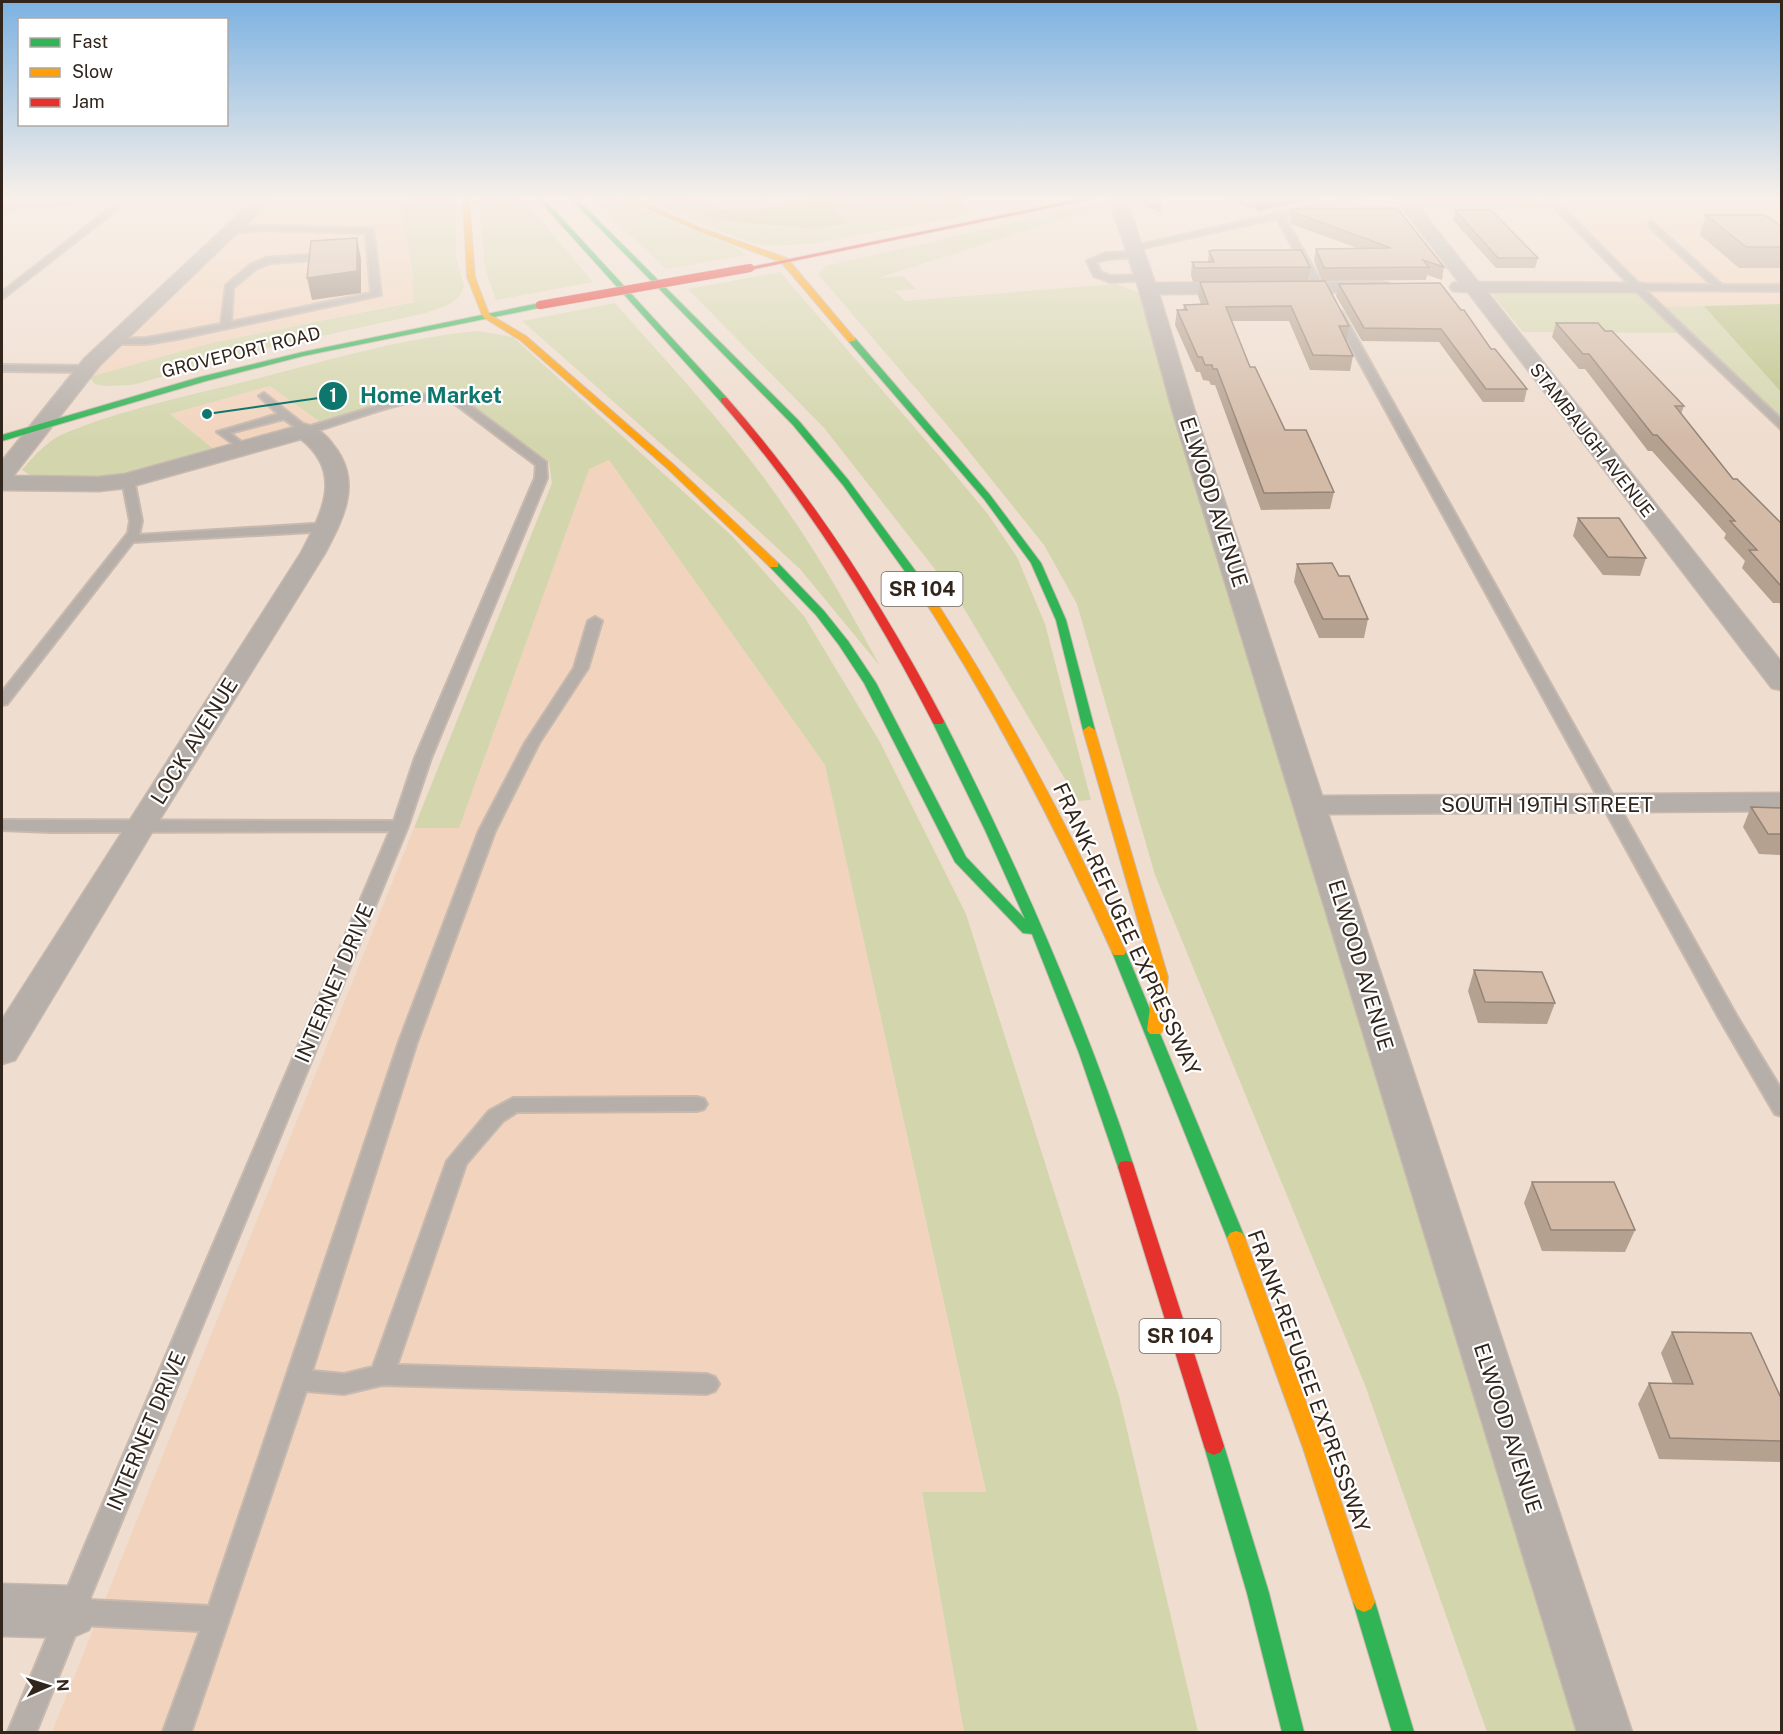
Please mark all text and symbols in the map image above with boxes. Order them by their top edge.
legend [18,18,228,126]
text: Fast [72,31,108,52]
text: Slow [72,61,113,82]
text: Jam [72,91,105,112]
street label: GROVEPORT ROAD [159,322,323,382]
street label: STAMBAUGH AVENUE [1526,359,1658,521]
callout: Home Market [318,376,514,416]
text: Home Market [360,382,502,408]
text: 1 [329,385,337,406]
street label: ELWOOD AVENUE [1175,414,1253,590]
road number: SR 104 [882,572,962,606]
street label: LOCK AVENUE [145,673,243,809]
street label: FRANK-REFUGEE EXPRESSWAY [1048,779,1206,1079]
street label: SOUTH 19TH STREET [1441,792,1653,817]
street label: ELWOOD AVENUE [1323,877,1399,1053]
street label: INTERNET DRIVE [289,900,379,1066]
street label: FRANK-REFUGEE EXPRESSWAY [1243,1226,1376,1536]
road number: SR 104 [1140,1319,1220,1353]
street label: ELWOOD AVENUE [1469,1340,1547,1516]
street label: INTERNET DRIVE [101,1348,191,1514]
north arrow [18,1656,78,1716]
text: N [53,1678,72,1692]

